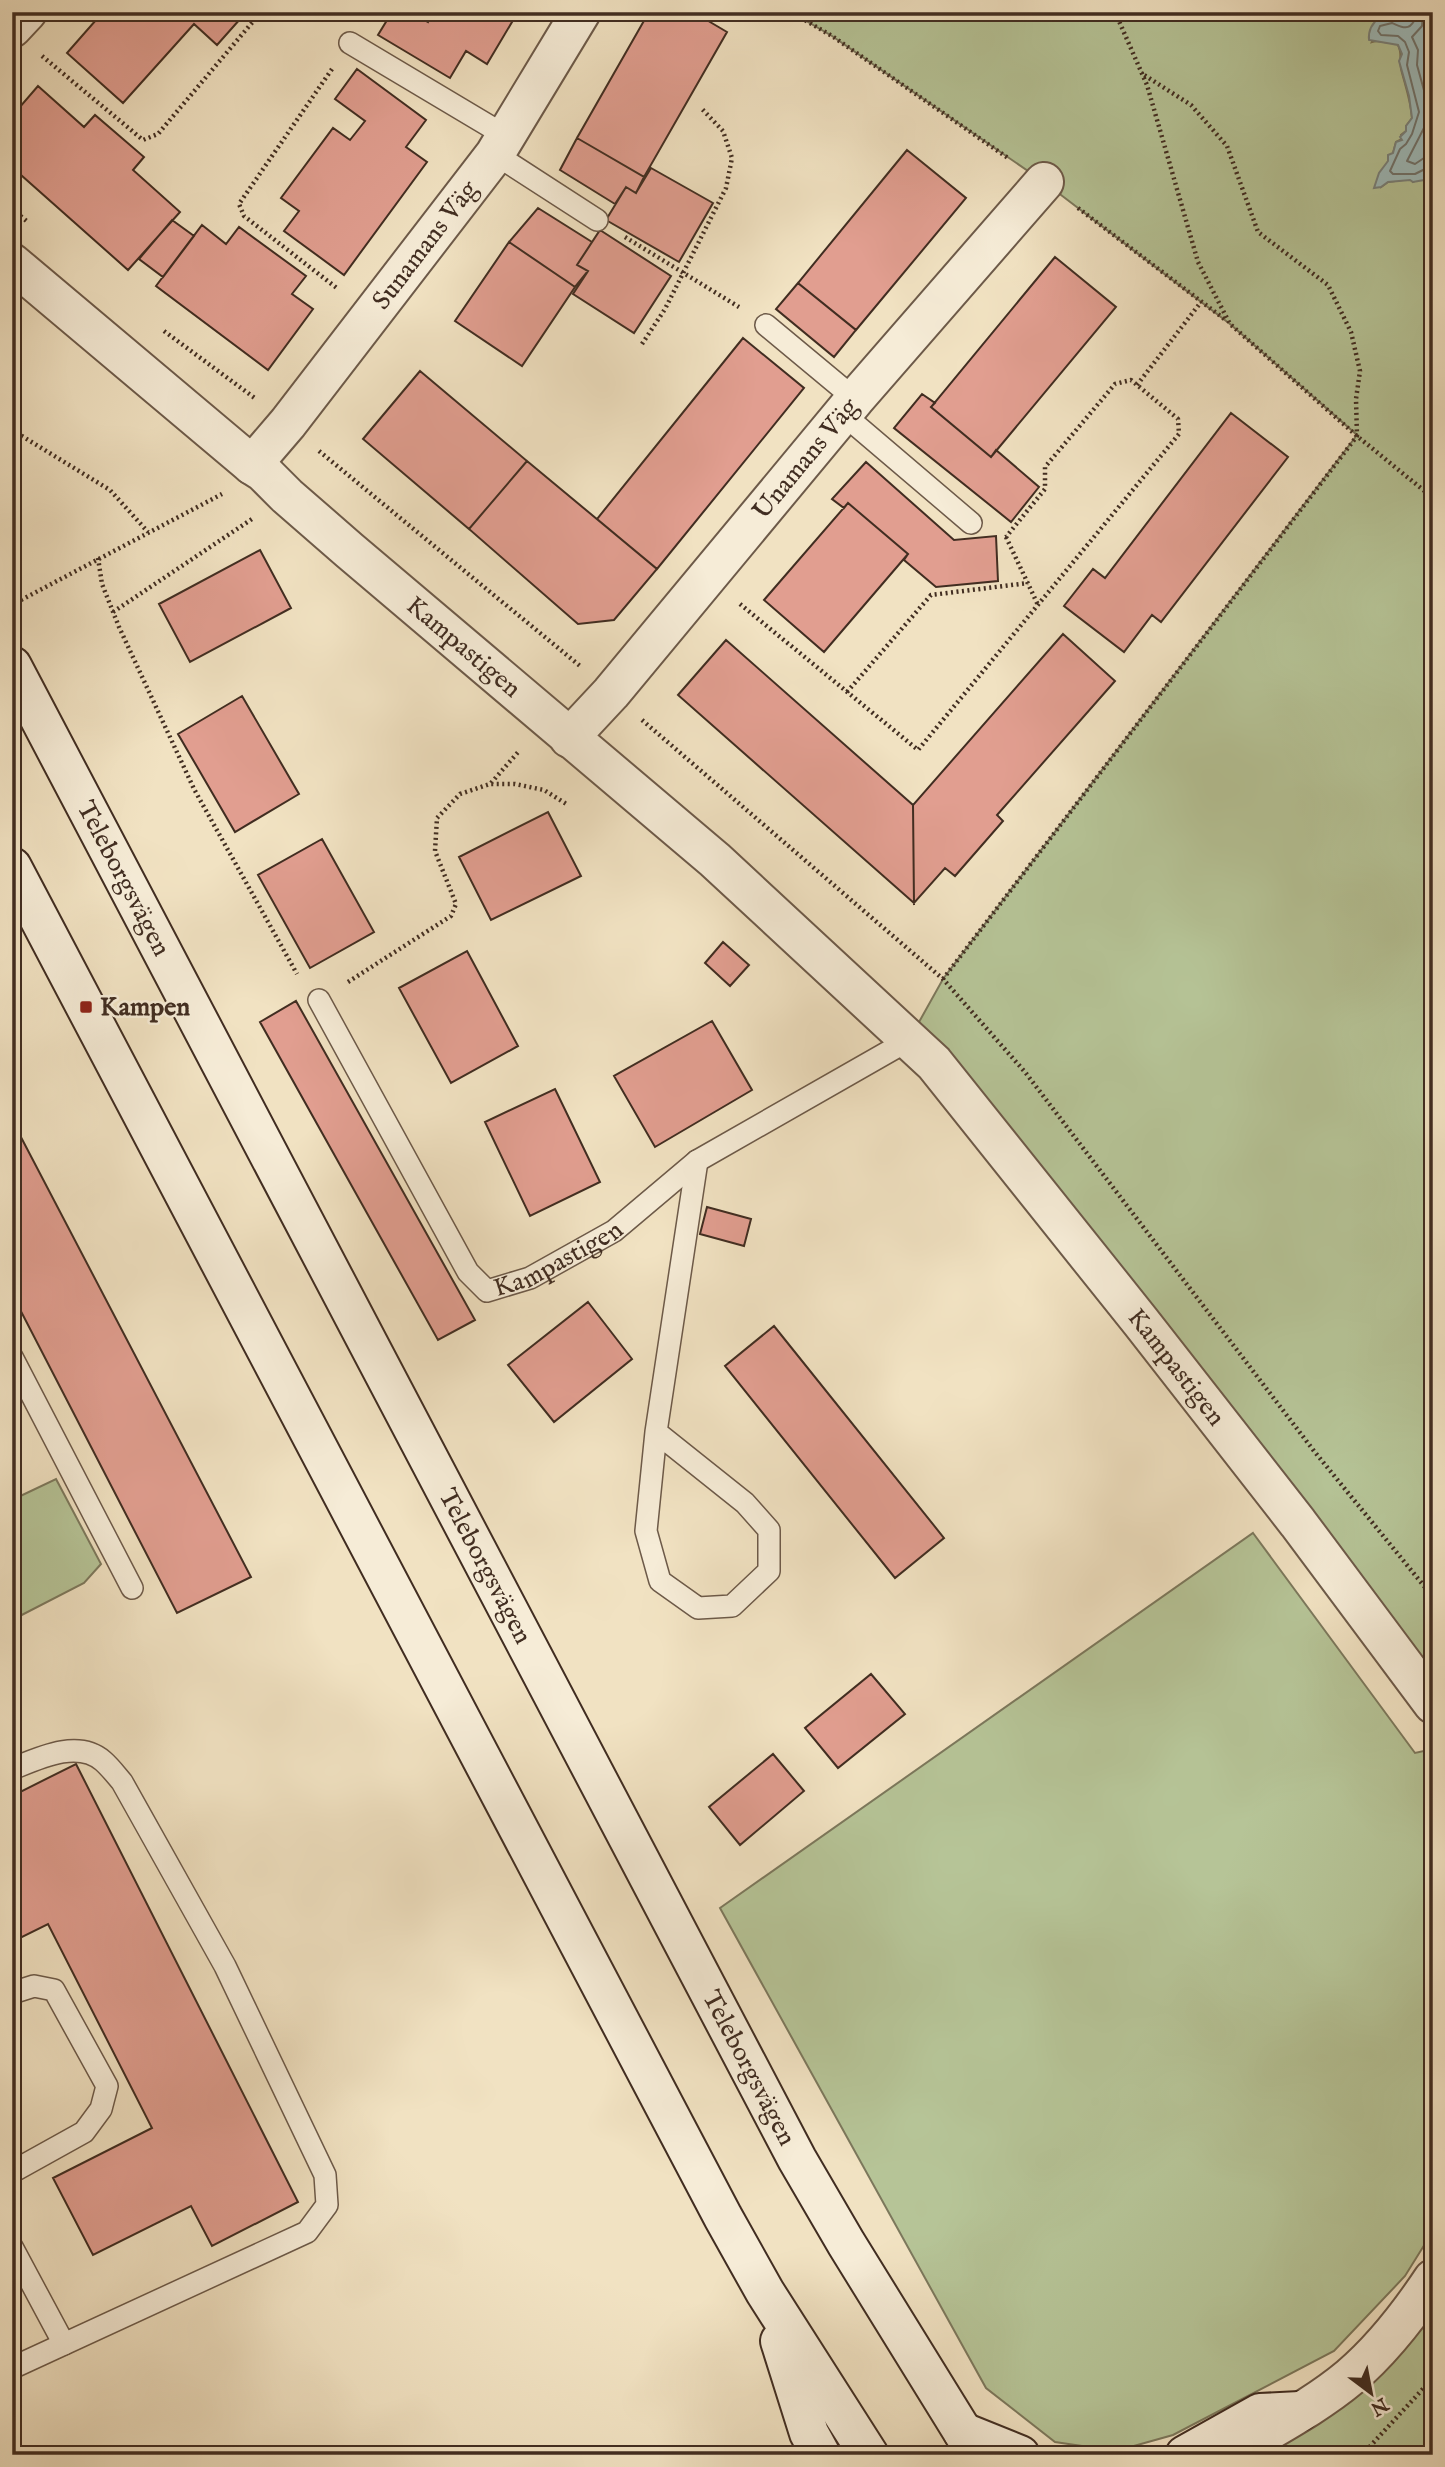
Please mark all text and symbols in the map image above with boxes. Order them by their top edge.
street label: Sunamans Väg [365,173,486,316]
street label: Unamans Väg [745,390,866,527]
street label: Kampastigen [399,589,528,705]
street label: Teleborgsvägen [69,795,178,962]
place label: Kampen [100,991,190,1024]
marker: Kampen [78,999,94,1015]
street label: Kampastigen [490,1214,630,1305]
street label: Kampastigen [1120,1302,1233,1433]
street label: Teleborgsvägen [431,1483,540,1650]
street label: Teleborgsvägen [695,1985,804,2151]
north arrow [1336,2358,1406,2428]
text: N [1365,2391,1393,2421]

